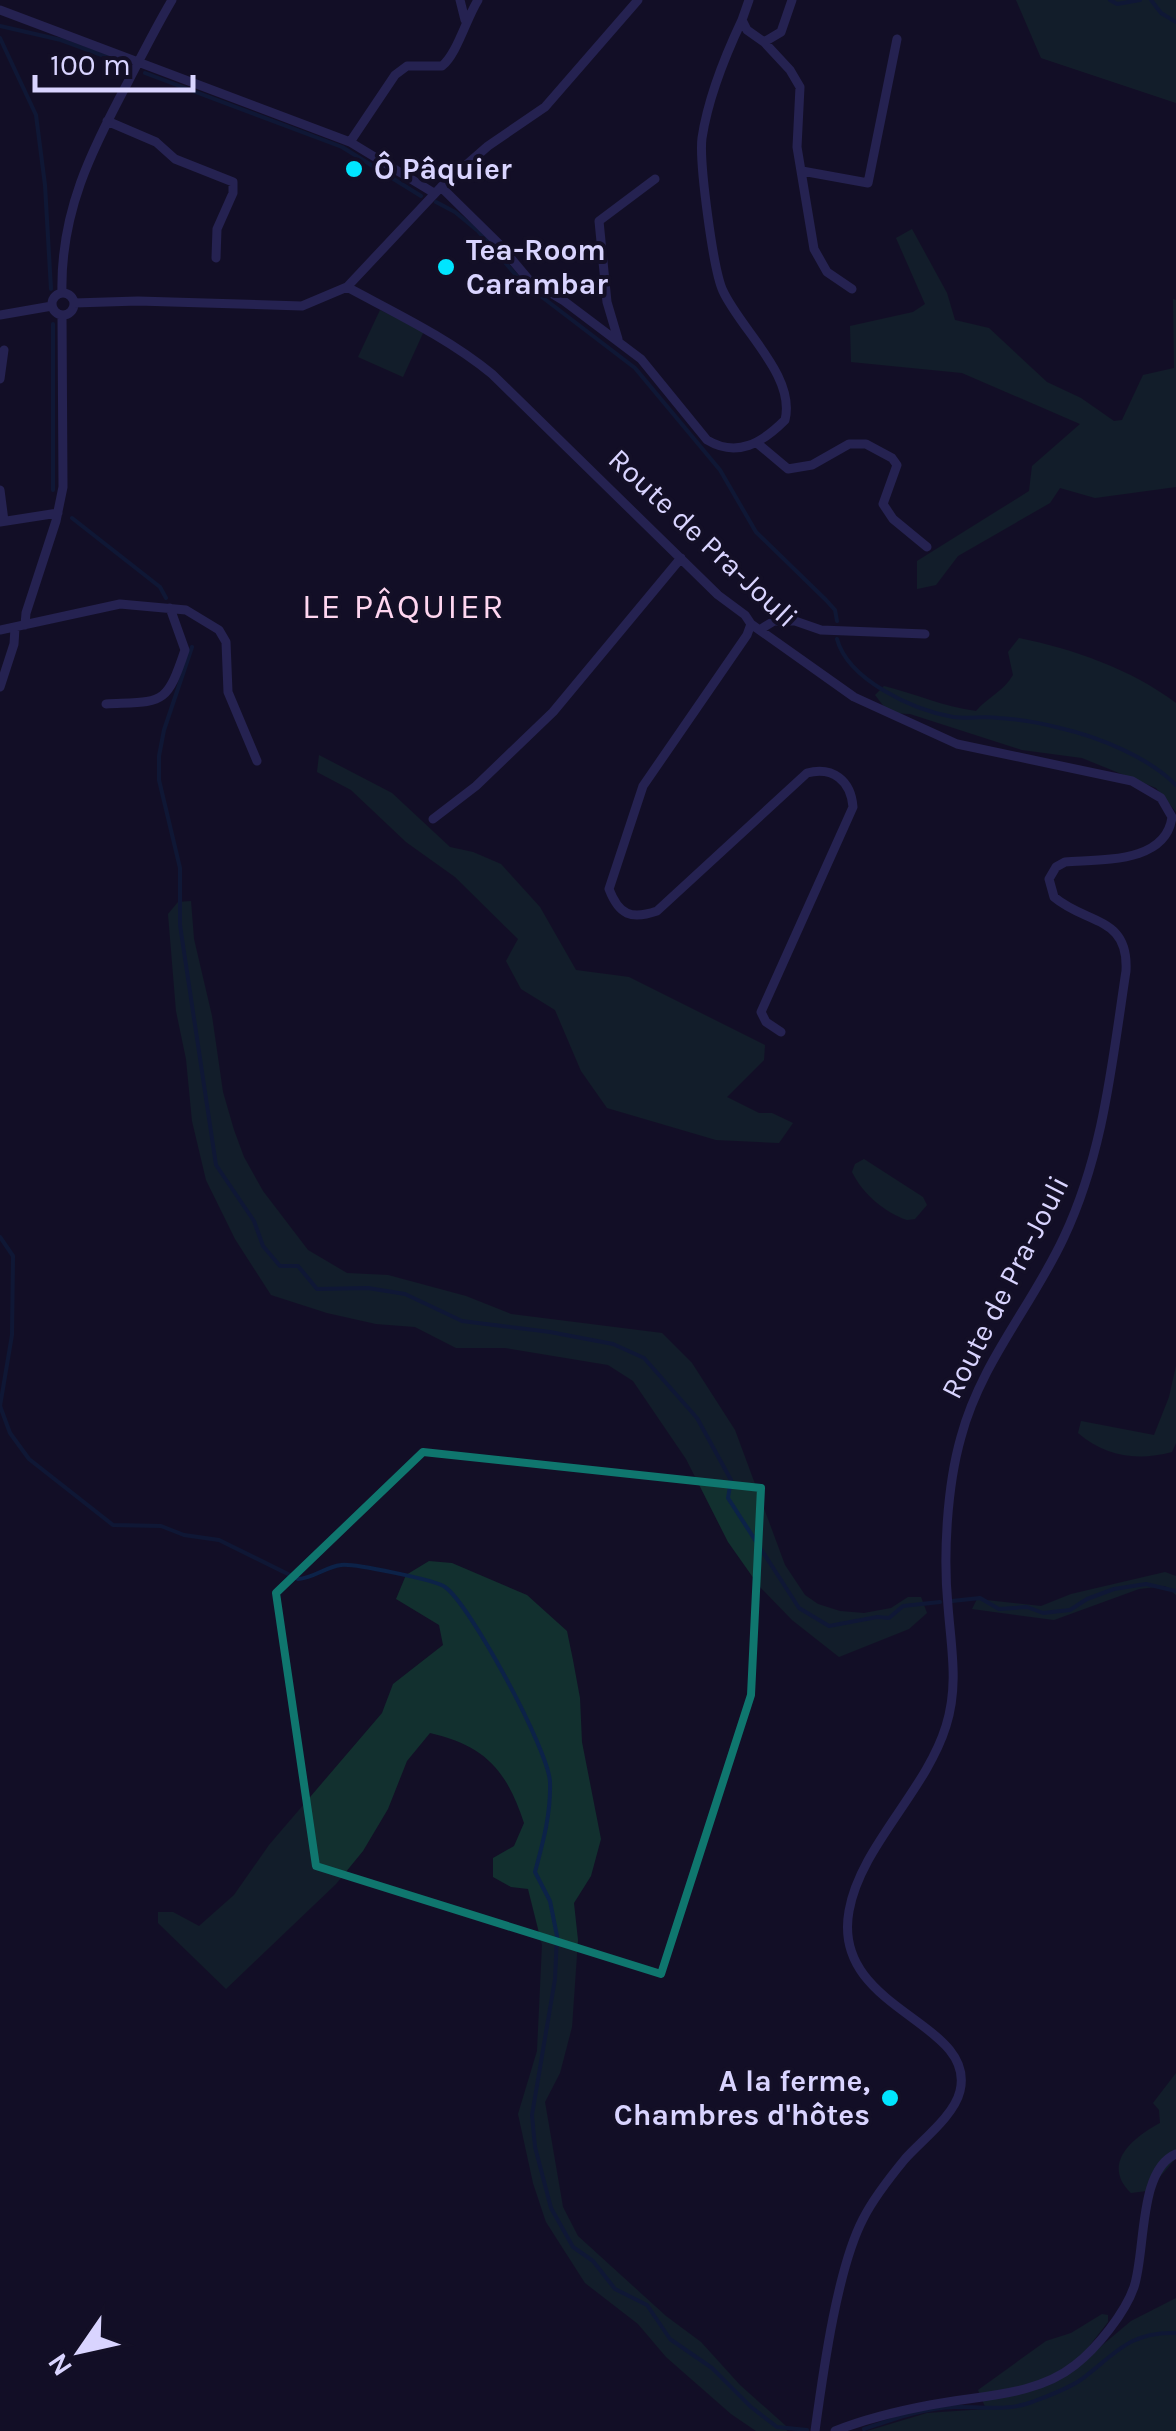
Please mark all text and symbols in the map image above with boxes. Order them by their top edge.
scale bar [35,30,192,92]
text: 100 m [50,47,131,83]
place label: Ô Pâquier [374,150,512,187]
marker: Ô Pâquier [343,158,365,180]
place label: Tea-Room Carambar [466,232,608,302]
marker: Tea-Room Carambar [435,256,457,278]
street label: Route de Pra-Jouli [601,441,805,635]
district label: LE PÂQUIER [302,586,506,627]
street label: Route de Pra-Jouli [933,1169,1077,1405]
place label: A la ferme, Chambres d'hôtes [614,2063,870,2133]
marker: A la ferme, Chambres d'hôtes [879,2087,901,2109]
north arrow [30,2301,130,2401]
text: N [40,2347,79,2382]

